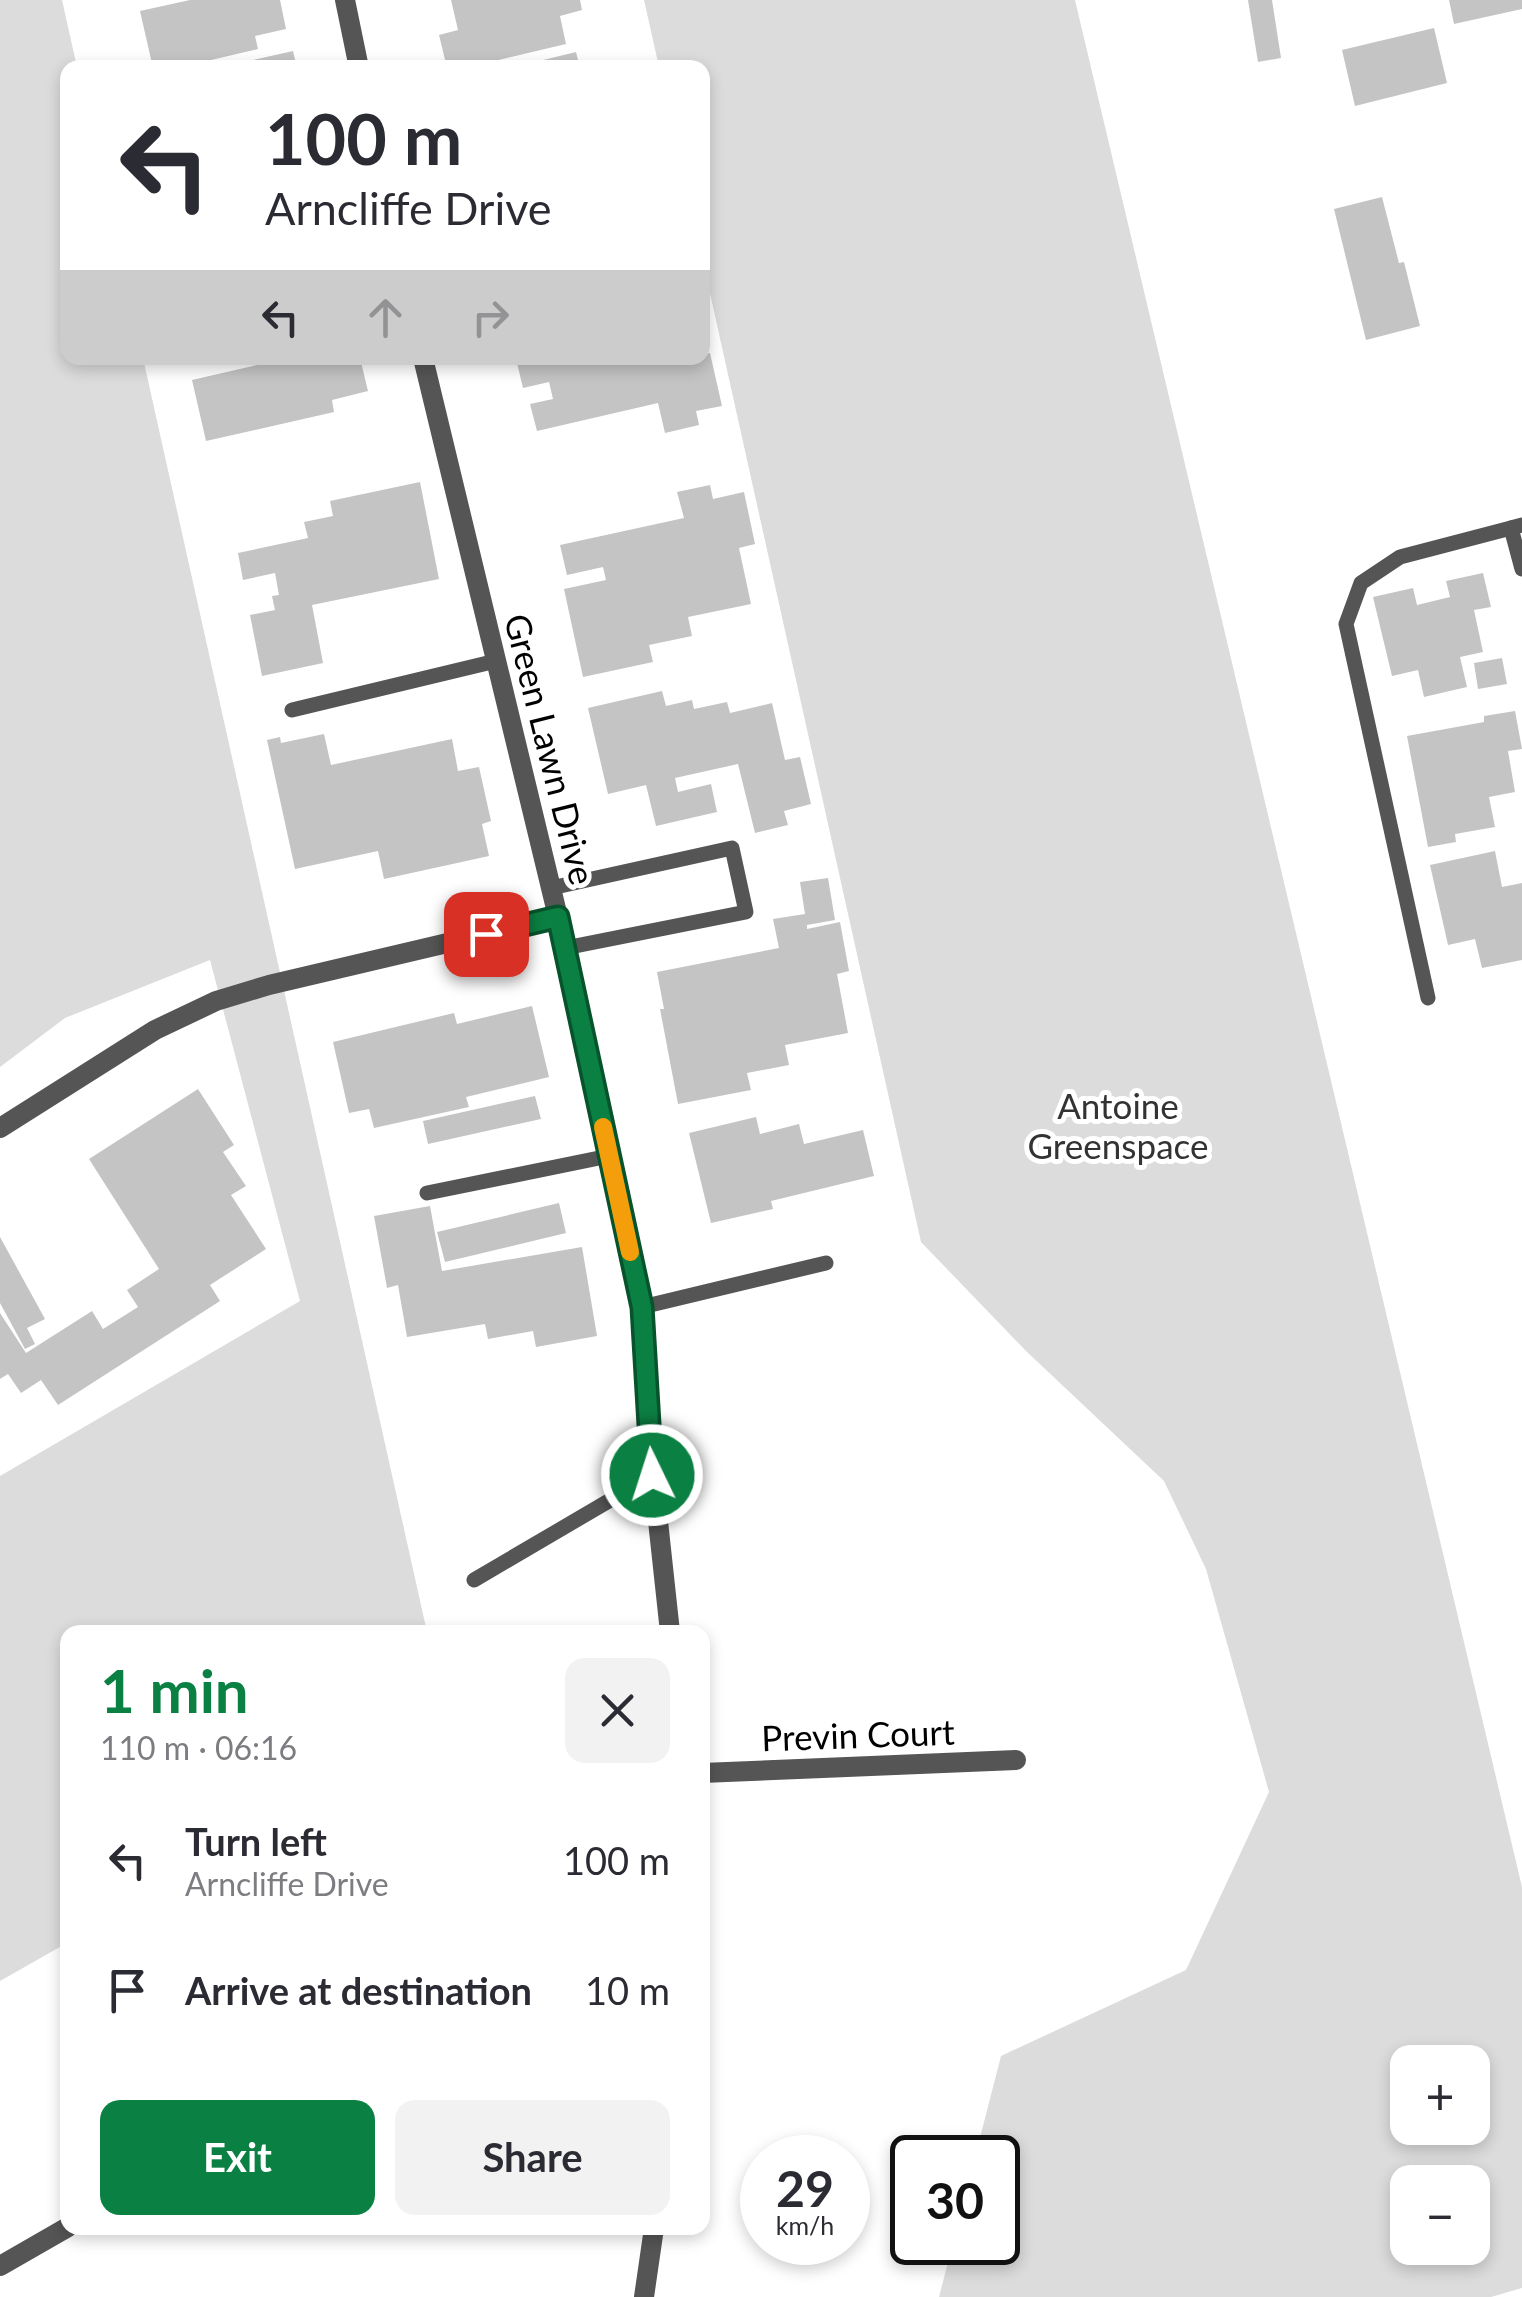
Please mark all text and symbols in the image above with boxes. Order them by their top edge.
text: 100 m [265,96,462,180]
icon: left [100,100,230,230]
text: Arncliffe Drive [265,181,552,235]
icon: left [253,290,308,345]
icon: ahead [358,290,413,345]
icon: right [463,290,518,345]
street label: Green Lawn Drive [497,609,605,889]
pin [444,892,529,977]
icon: arrive [459,907,514,962]
park label: Antoine Greenspace [1028,1084,1208,1166]
position arrow [600,1423,704,1527]
text: 1 min [100,1654,249,1726]
button: close [565,1658,670,1763]
street label: Previn Court [761,1710,956,1758]
text: 110 m · 06:16 [100,1728,297,1767]
text: Turn left [185,1818,327,1864]
icon: left [100,1833,155,1888]
text: 100 m [563,1837,670,1883]
text: Arncliffe Drive [185,1864,389,1903]
icon: arrive [100,1963,155,2018]
text: Arrive at destination [185,1967,532,2013]
text: 10 m [585,1967,670,2013]
map controls [1390,2045,1490,2265]
button: + [1390,2045,1490,2145]
button: Exit [100,2100,375,2215]
button: Share [395,2100,670,2215]
speed limit sign: 30 [890,2135,1020,2265]
text: 29 [776,2158,834,2218]
button: − [1390,2165,1490,2265]
text: km/h [776,2210,834,2240]

